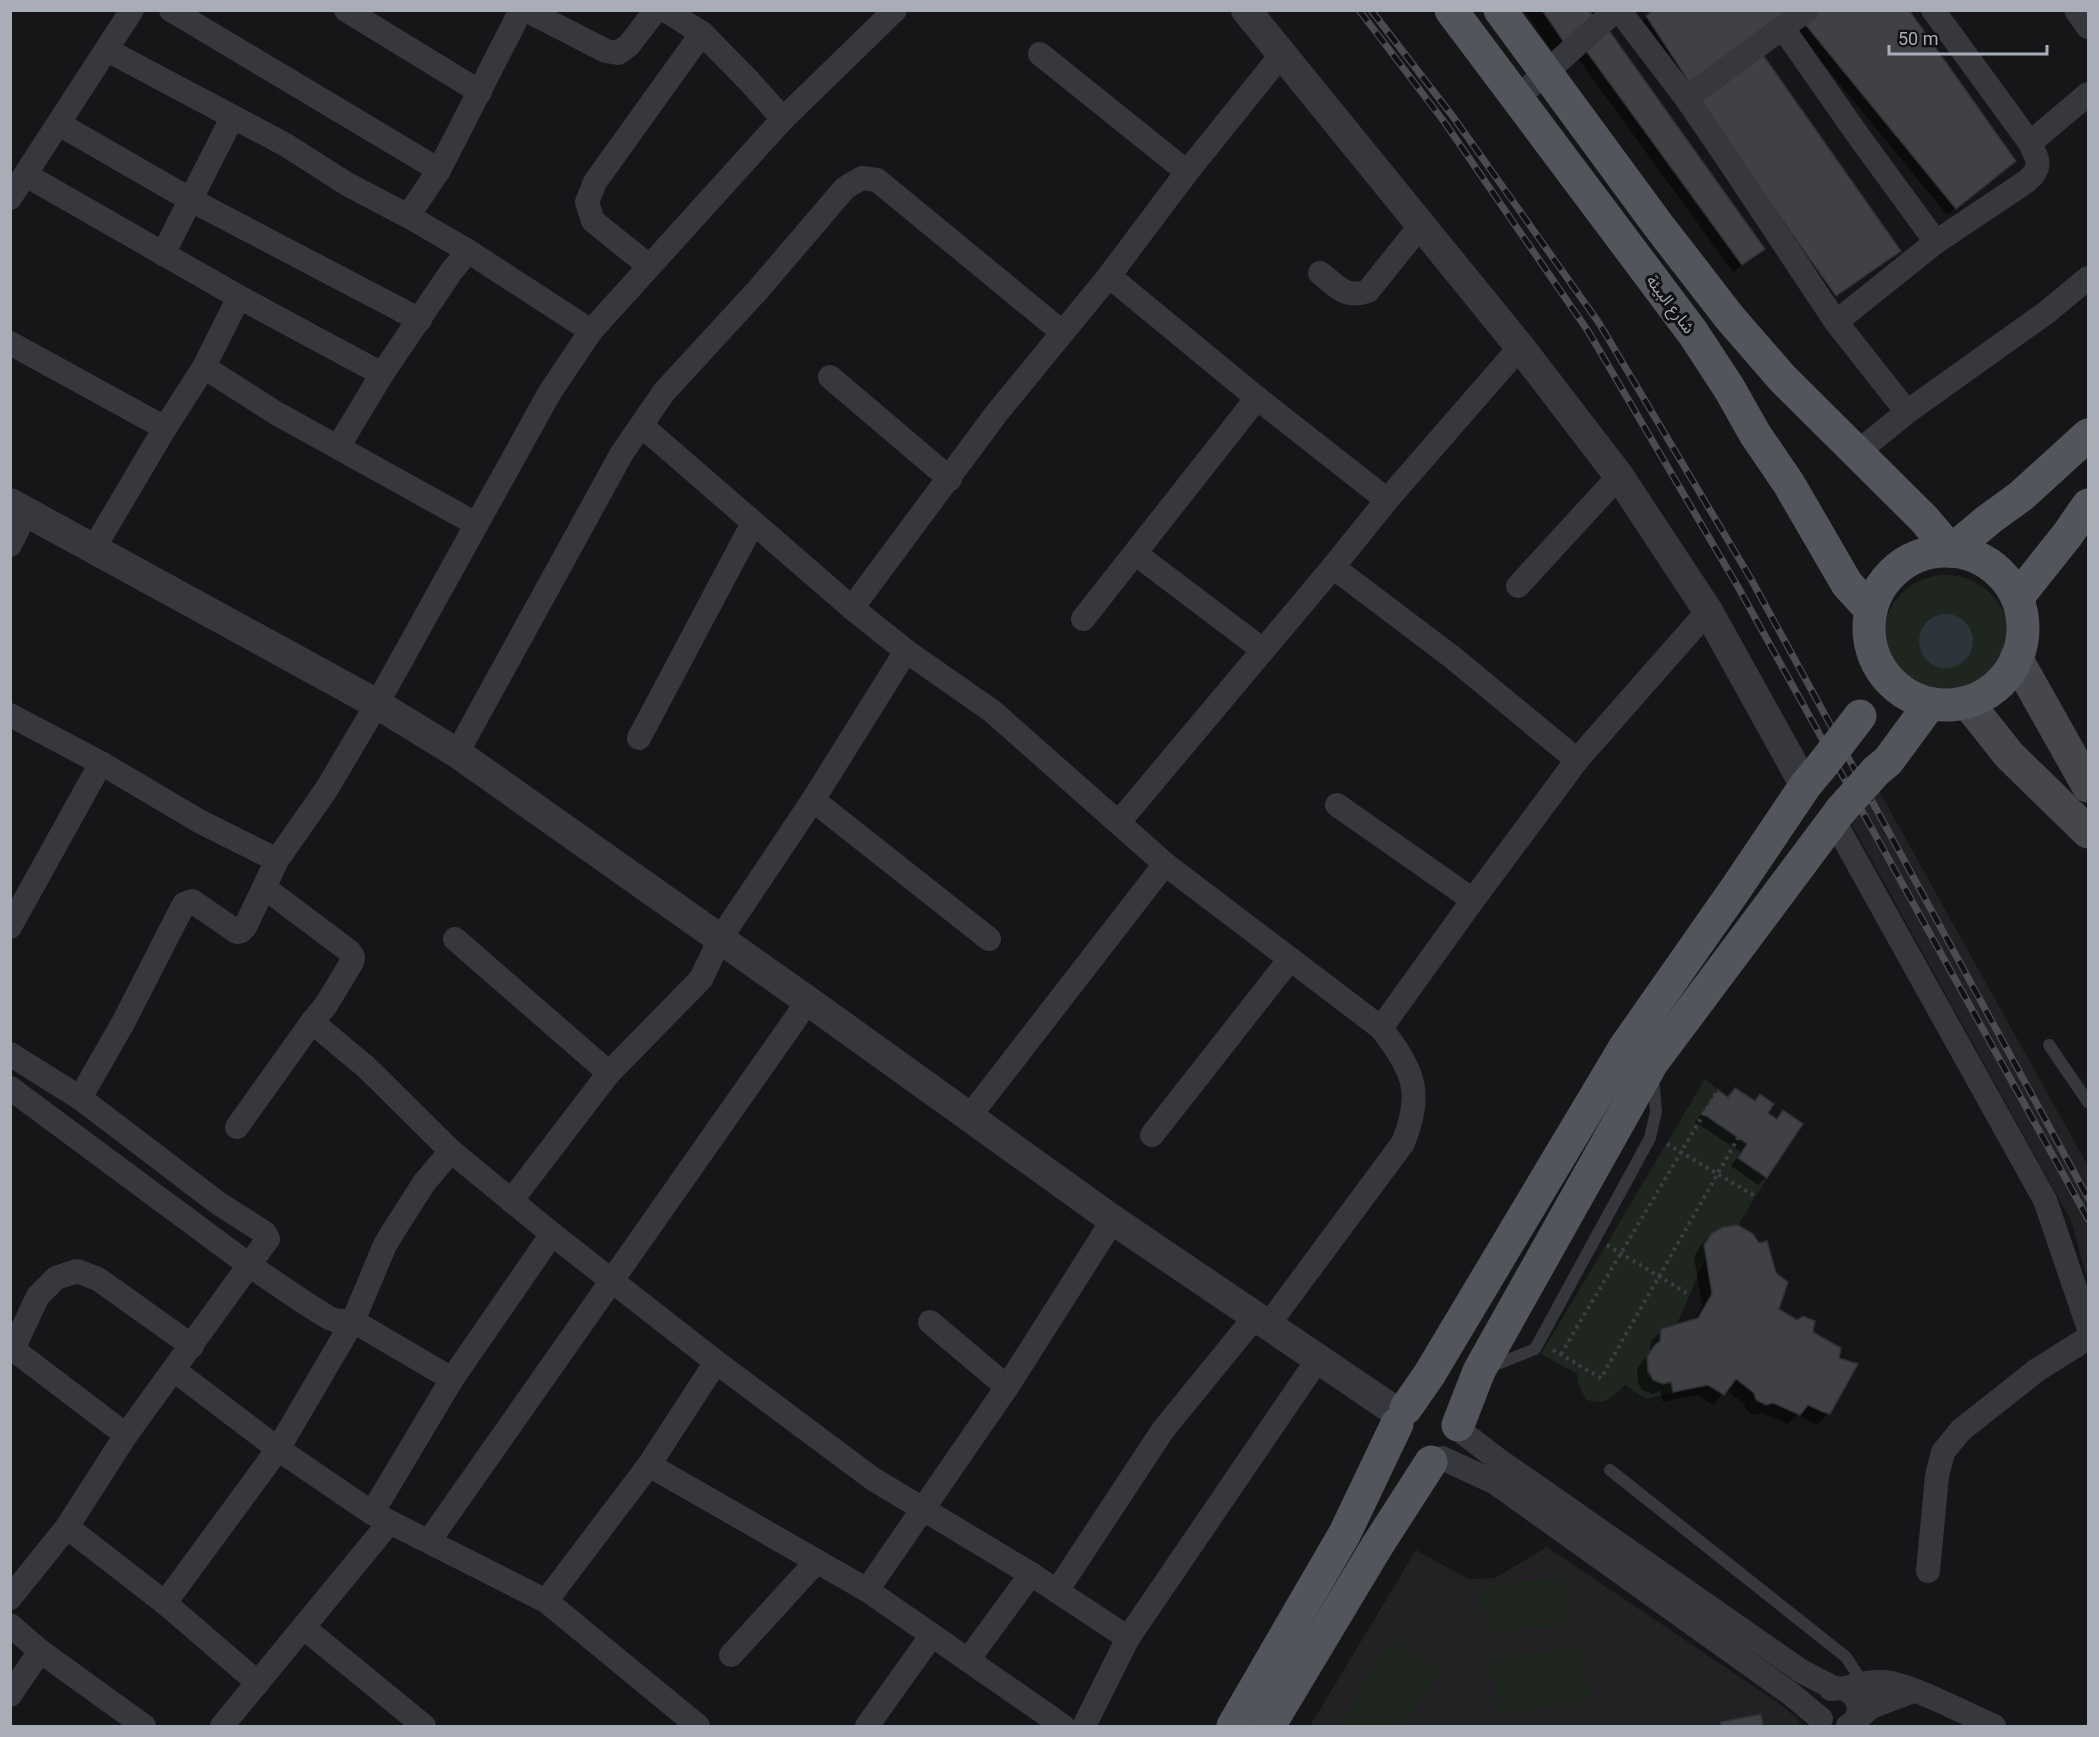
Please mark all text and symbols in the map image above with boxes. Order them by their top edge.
scale bar [1889,18,2046,56]
text: 50 m [1898,28,1938,49]
street label: شارع البيئة [1640,271,1699,339]

